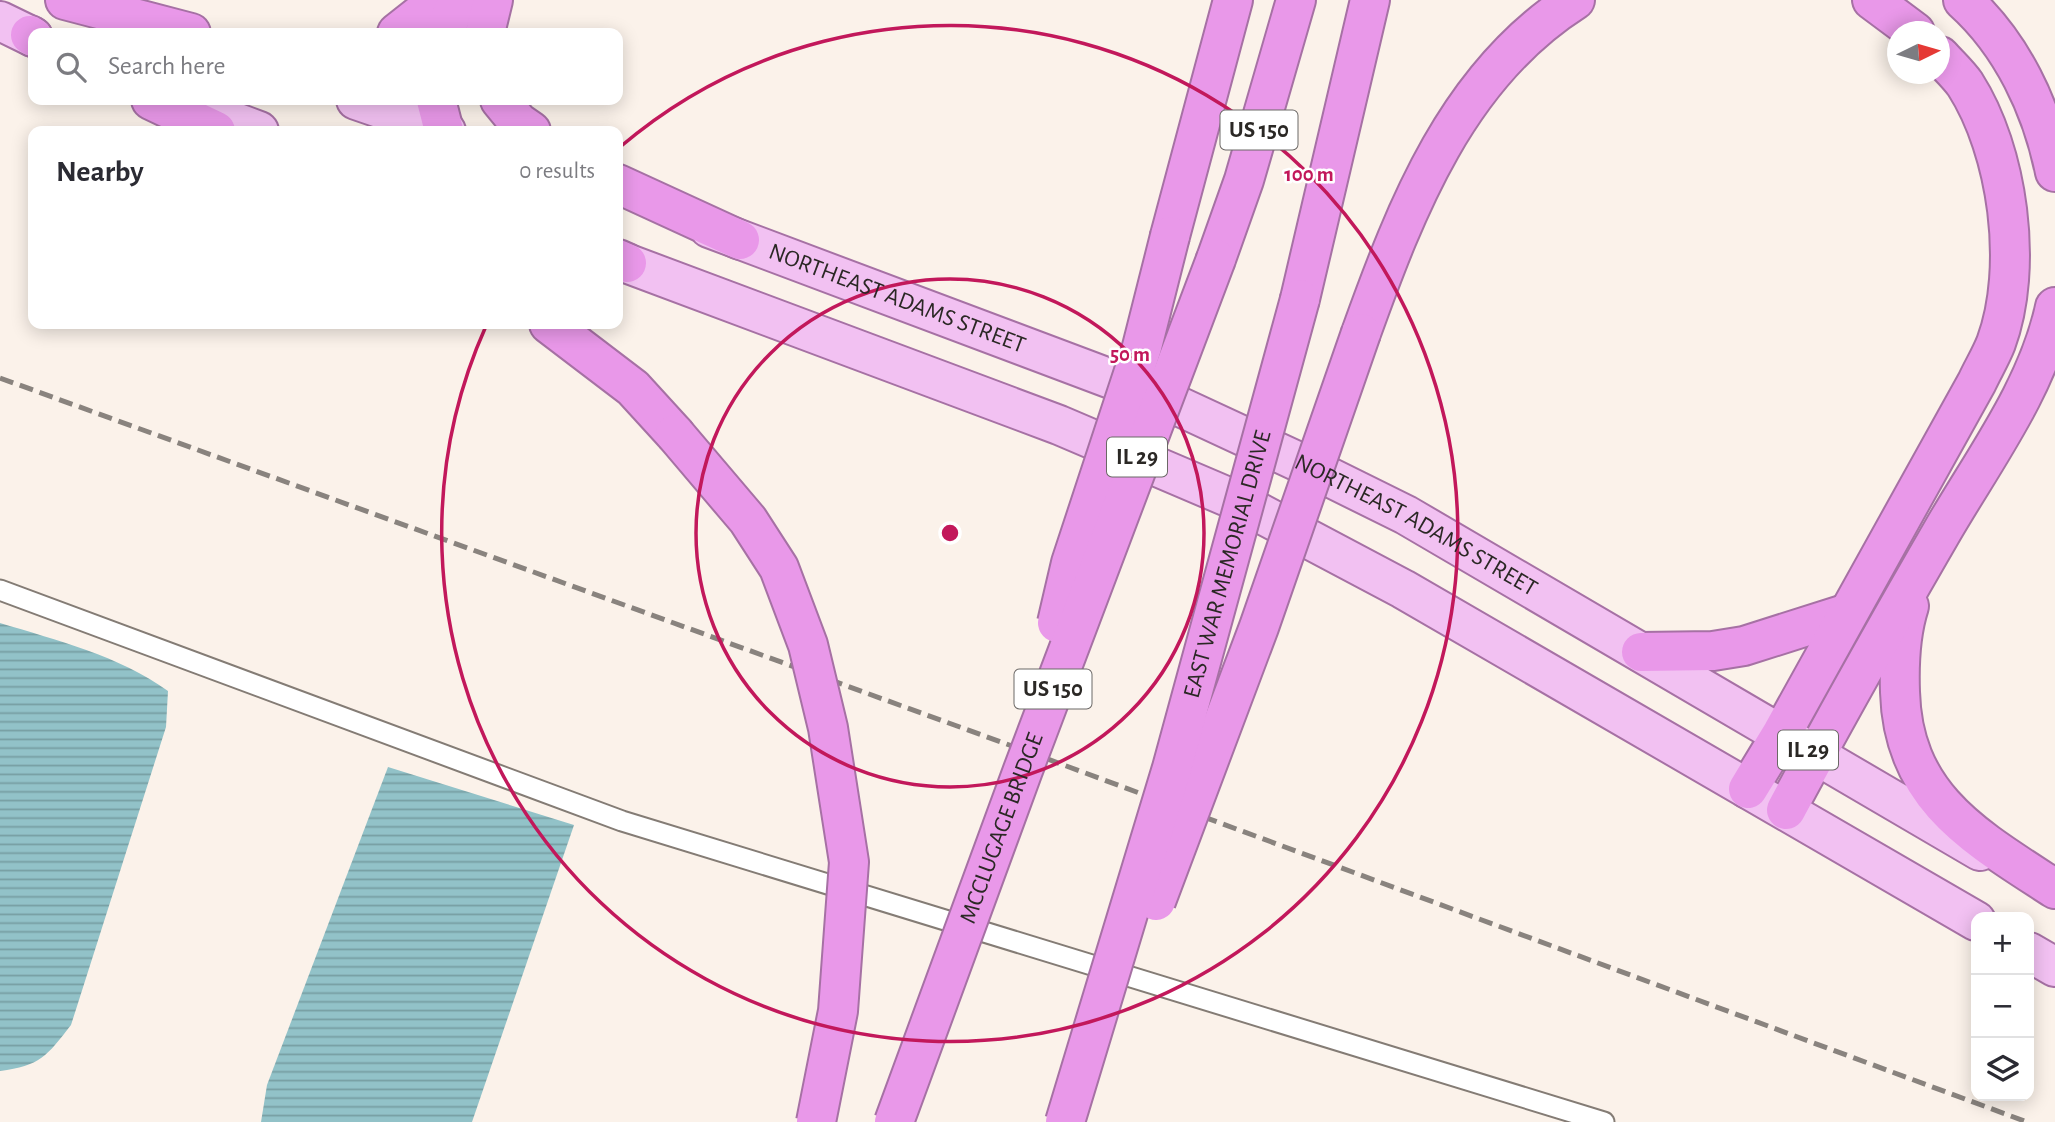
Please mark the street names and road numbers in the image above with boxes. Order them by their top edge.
road number: US 150 [1220,111,1298,150]
street label: NORTHEAST ADAMS STREET [766,240,1029,358]
street label: EAST WAR MEMORIAL DRIVE [1180,427,1276,701]
road number: IL 29 [1107,438,1167,477]
street label: NORTHEAST ADAMS STREET [1291,450,1541,601]
road number: US 150 [1014,670,1092,708]
street label: MCCLUGAGE BRIDGE [956,729,1048,927]
road number: IL 29 [1778,730,1838,770]

